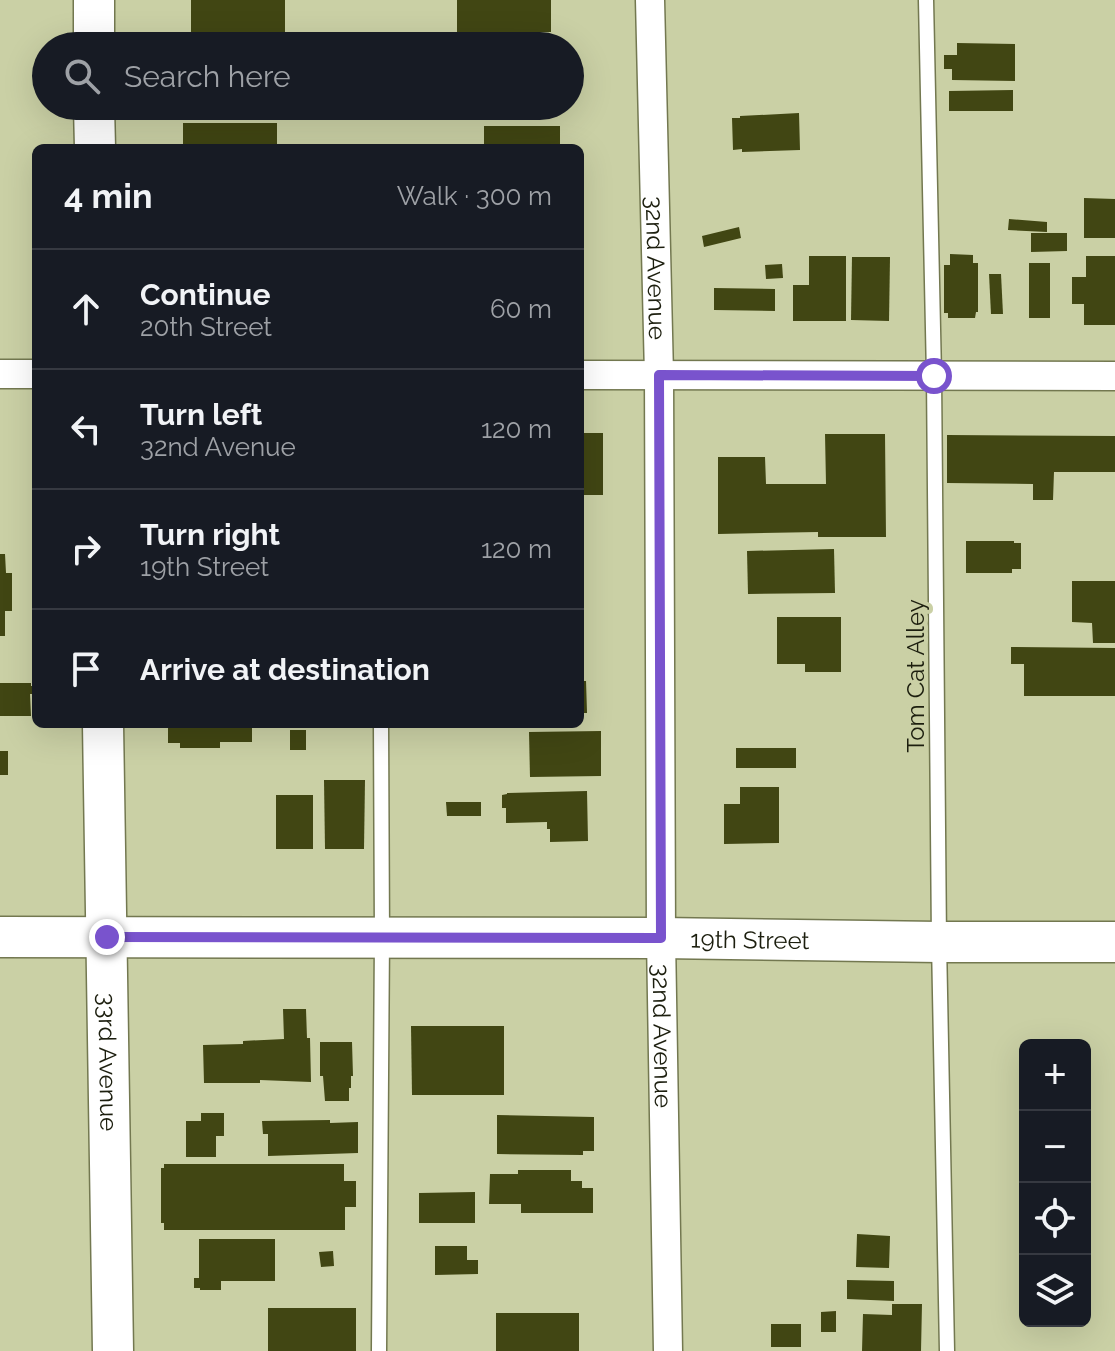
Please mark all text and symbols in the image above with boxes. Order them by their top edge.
search box [32,32,584,120]
icon: search [60,54,104,98]
text: Search here [124,59,291,94]
text: 4 min [64,176,152,216]
text: Walk · 300 m [397,181,552,211]
street label: 32nd Avenue [640,196,673,340]
text: Continue [140,277,271,312]
icon: ahead [64,287,108,331]
text: 60 m [490,294,552,324]
text: 20th Street [140,312,272,342]
route start [916,358,952,394]
text: Turn left [140,397,262,432]
icon: left [64,407,108,451]
text: 120 m [481,414,552,444]
text: 32nd Avenue [140,432,296,462]
text: Turn right [140,517,280,552]
icon: right [64,527,108,571]
text: 120 m [481,534,552,564]
text: 19th Street [140,552,269,582]
street label: Tom Cat Alley [901,599,930,753]
icon: arrive [64,647,108,691]
text: Arrive at destination [140,652,430,687]
route end [89,919,125,955]
street label: 19th Street [690,924,810,955]
street label: 32nd Avenue [647,964,678,1108]
street label: 33rd Avenue [93,993,124,1131]
map controls [1019,1039,1091,1327]
button: + [1019,1039,1091,1111]
button: − [1019,1111,1091,1183]
button: locate [1019,1183,1091,1255]
button: layers [1019,1255,1091,1327]

